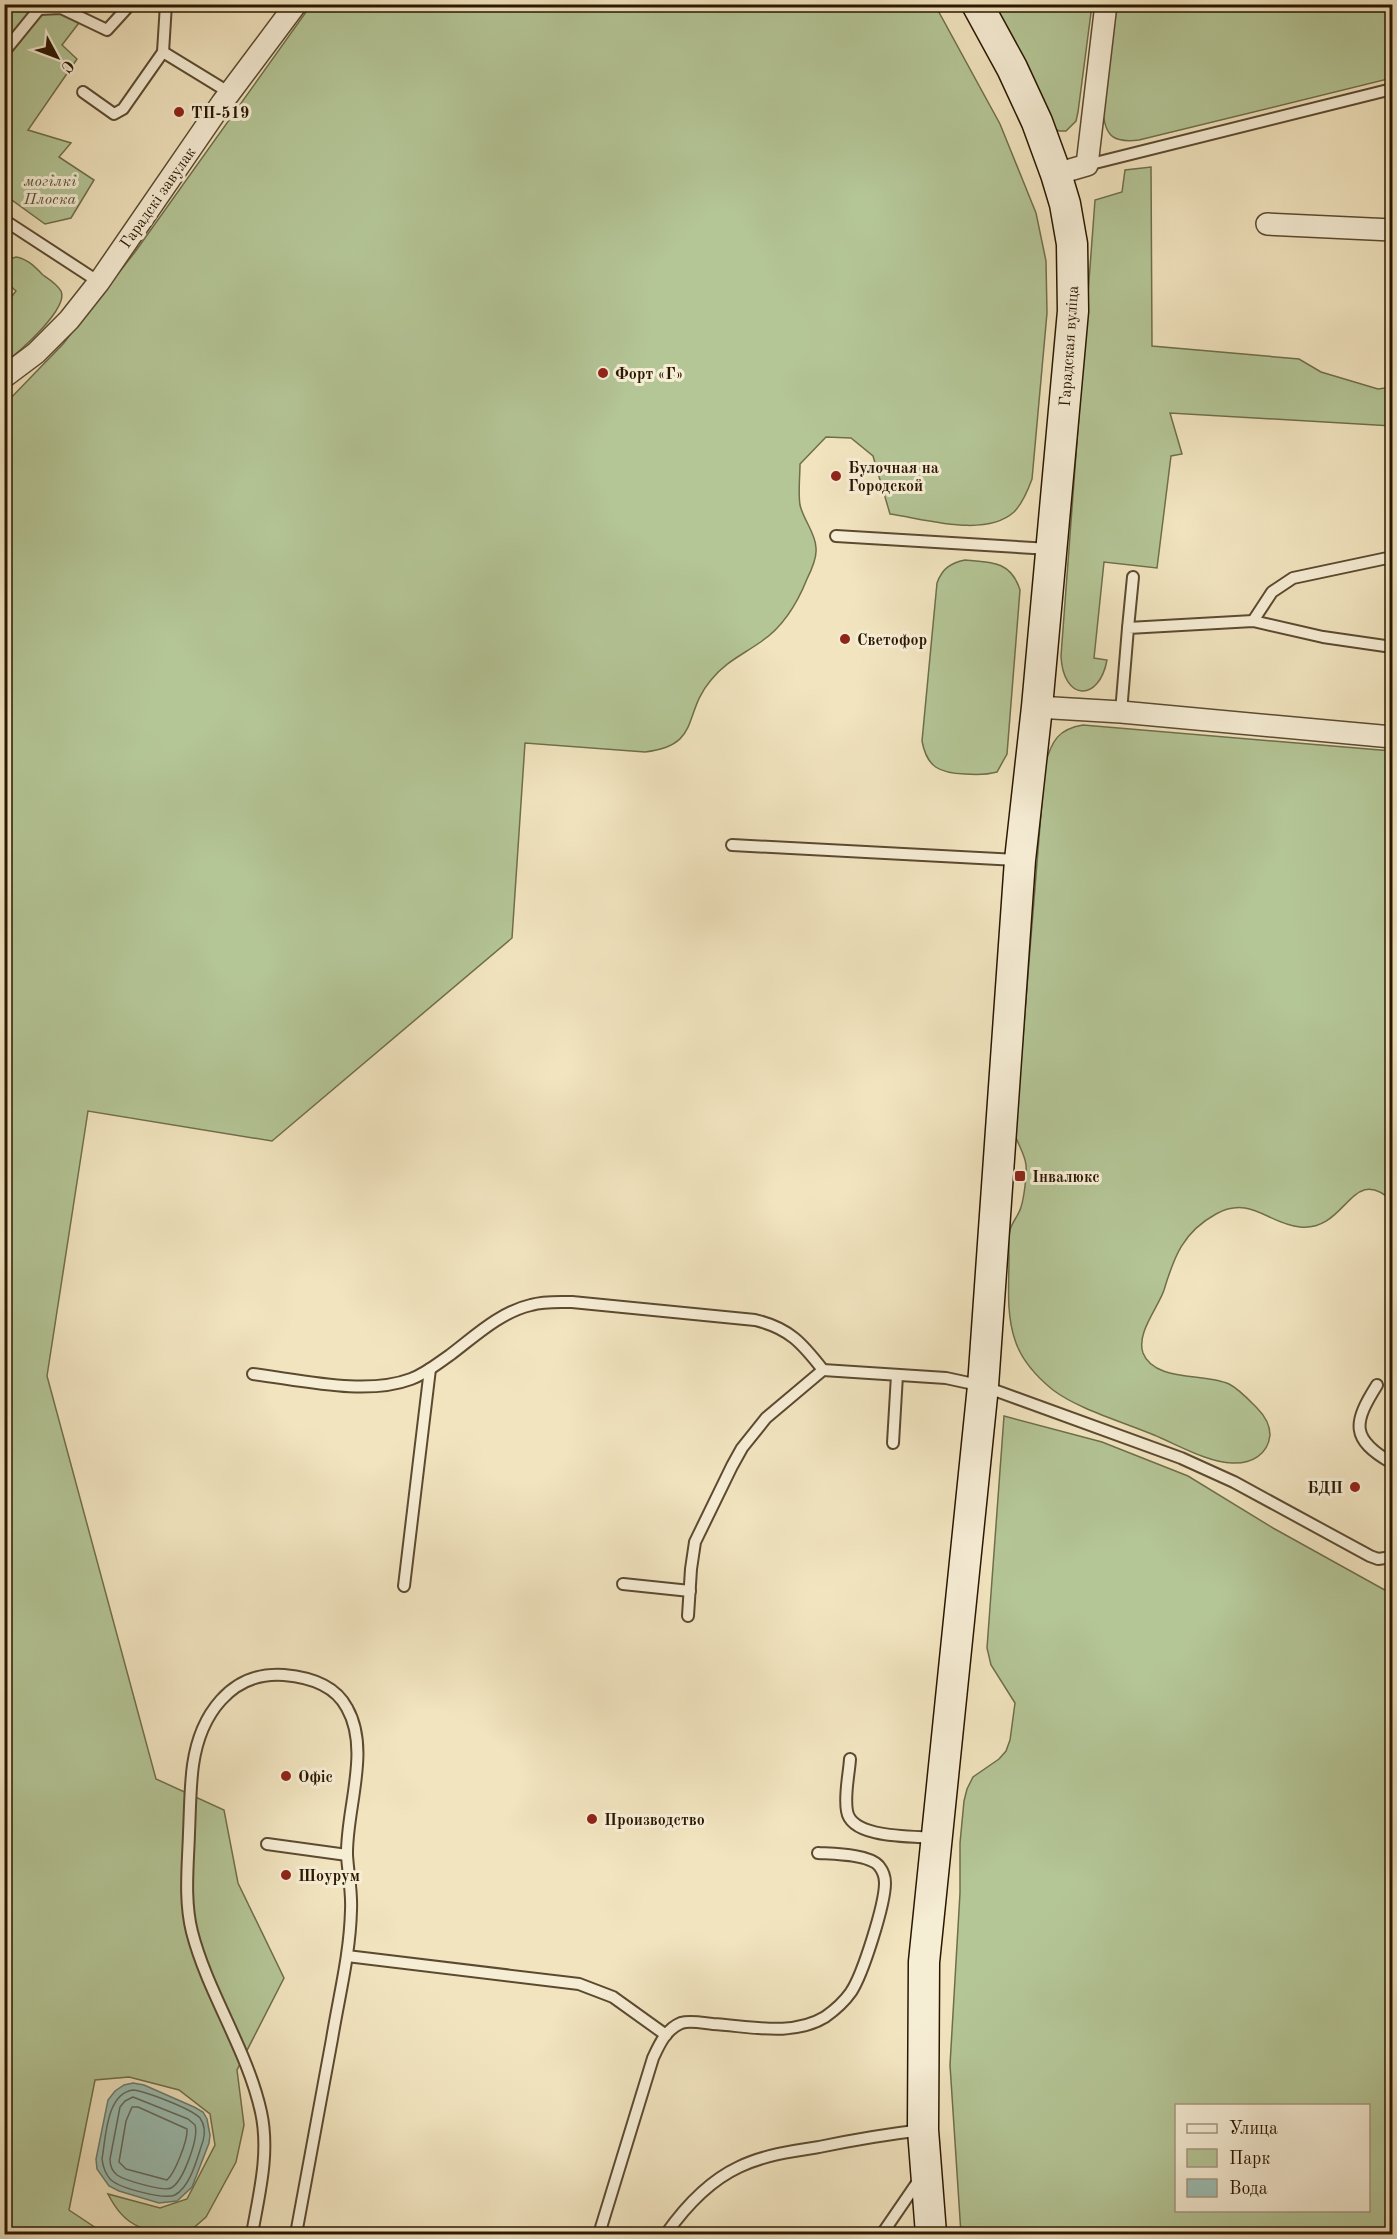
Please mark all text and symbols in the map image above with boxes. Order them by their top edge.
north arrow [27,27,87,87]
text: С [57,56,76,75]
marker: ТП-519 [172,105,186,119]
place label: ТП-519 [191,106,249,122]
street label: Гарадскі завулак [118,145,199,252]
park label: могілкі Плоска [23,174,77,208]
street label: Гарадская вуліца [1058,285,1082,407]
marker: Форт «Г» [596,366,610,380]
place label: Форт «Г» [615,367,683,383]
place label: Булочная на Городской [848,461,939,495]
marker: Булочная на Городской [829,469,843,483]
marker: Светофор [838,632,852,646]
place label: Светофор [857,633,927,649]
marker: Інвалюкс [1013,1169,1027,1183]
place label: Інвалюкс [1032,1170,1100,1186]
marker: БДП [1348,1480,1362,1494]
place label: БДП [1307,1481,1343,1497]
marker: Офіс [279,1769,293,1783]
place label: Офіс [298,1770,333,1786]
marker: Производство [585,1812,599,1826]
place label: Производство [604,1813,705,1829]
marker: Шоурум [279,1868,293,1882]
place label: Шоурум [298,1869,360,1885]
legend [1175,2104,1370,2212]
text: Улица [1229,2120,1278,2138]
text: Парк [1229,2150,1270,2168]
text: Вода [1229,2180,1268,2198]

